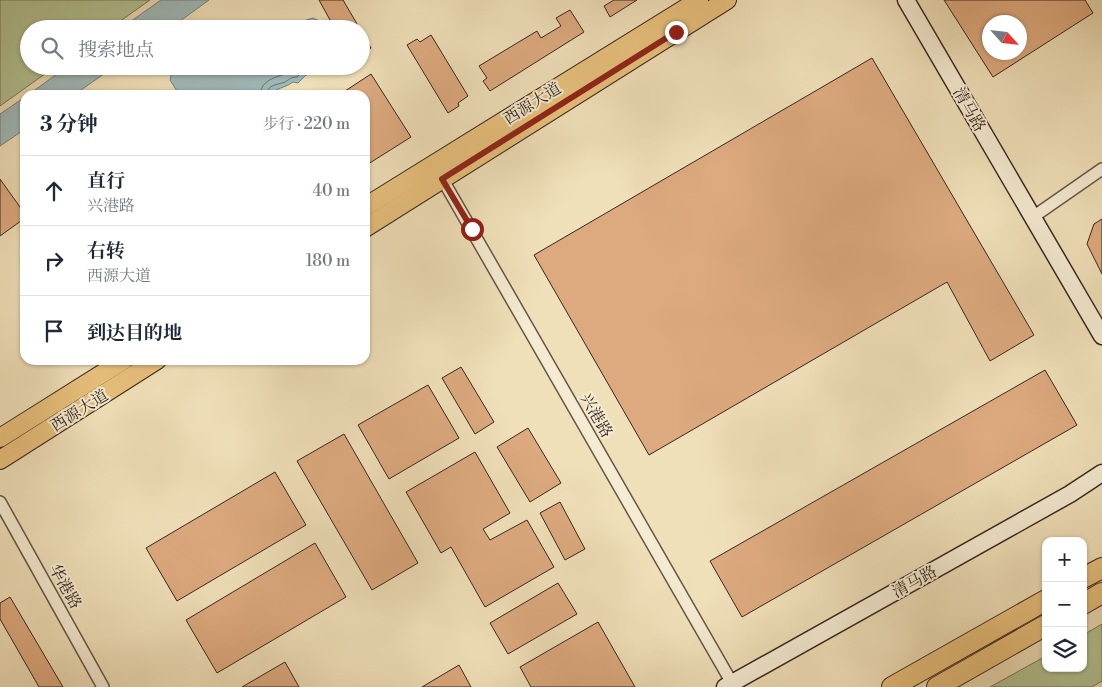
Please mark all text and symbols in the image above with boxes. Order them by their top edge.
north arrow [982,15,1027,60]
search box [20,20,370,75]
route end [665,21,688,44]
icon: search [38,34,66,62]
text: 搜索地点 [78,38,154,62]
street label: 西源大道 [500,78,565,129]
street label: 清马路 [948,84,990,135]
text: 3 分钟 [40,112,98,138]
text: 步行 · 220 m [263,114,350,134]
text: 直行 [87,169,125,193]
icon: ahead [40,177,68,205]
text: 40 m [313,181,350,201]
text: 兴港路 [87,196,135,216]
route start [461,218,484,241]
text: 右转 [87,239,125,263]
icon: right [40,247,68,275]
text: 180 m [306,251,350,271]
text: 西源大道 [87,266,151,286]
icon: arrive [40,317,68,345]
text: 到达目的地 [87,321,182,345]
street label: 西源大道 [47,385,112,436]
street label: 兴港路 [575,390,617,441]
map controls [1042,537,1087,672]
button: + [1042,537,1087,582]
street label: 华港路 [45,561,86,612]
street label: 清马路 [889,561,940,602]
button: − [1042,582,1087,627]
button: layers [1042,627,1087,672]

